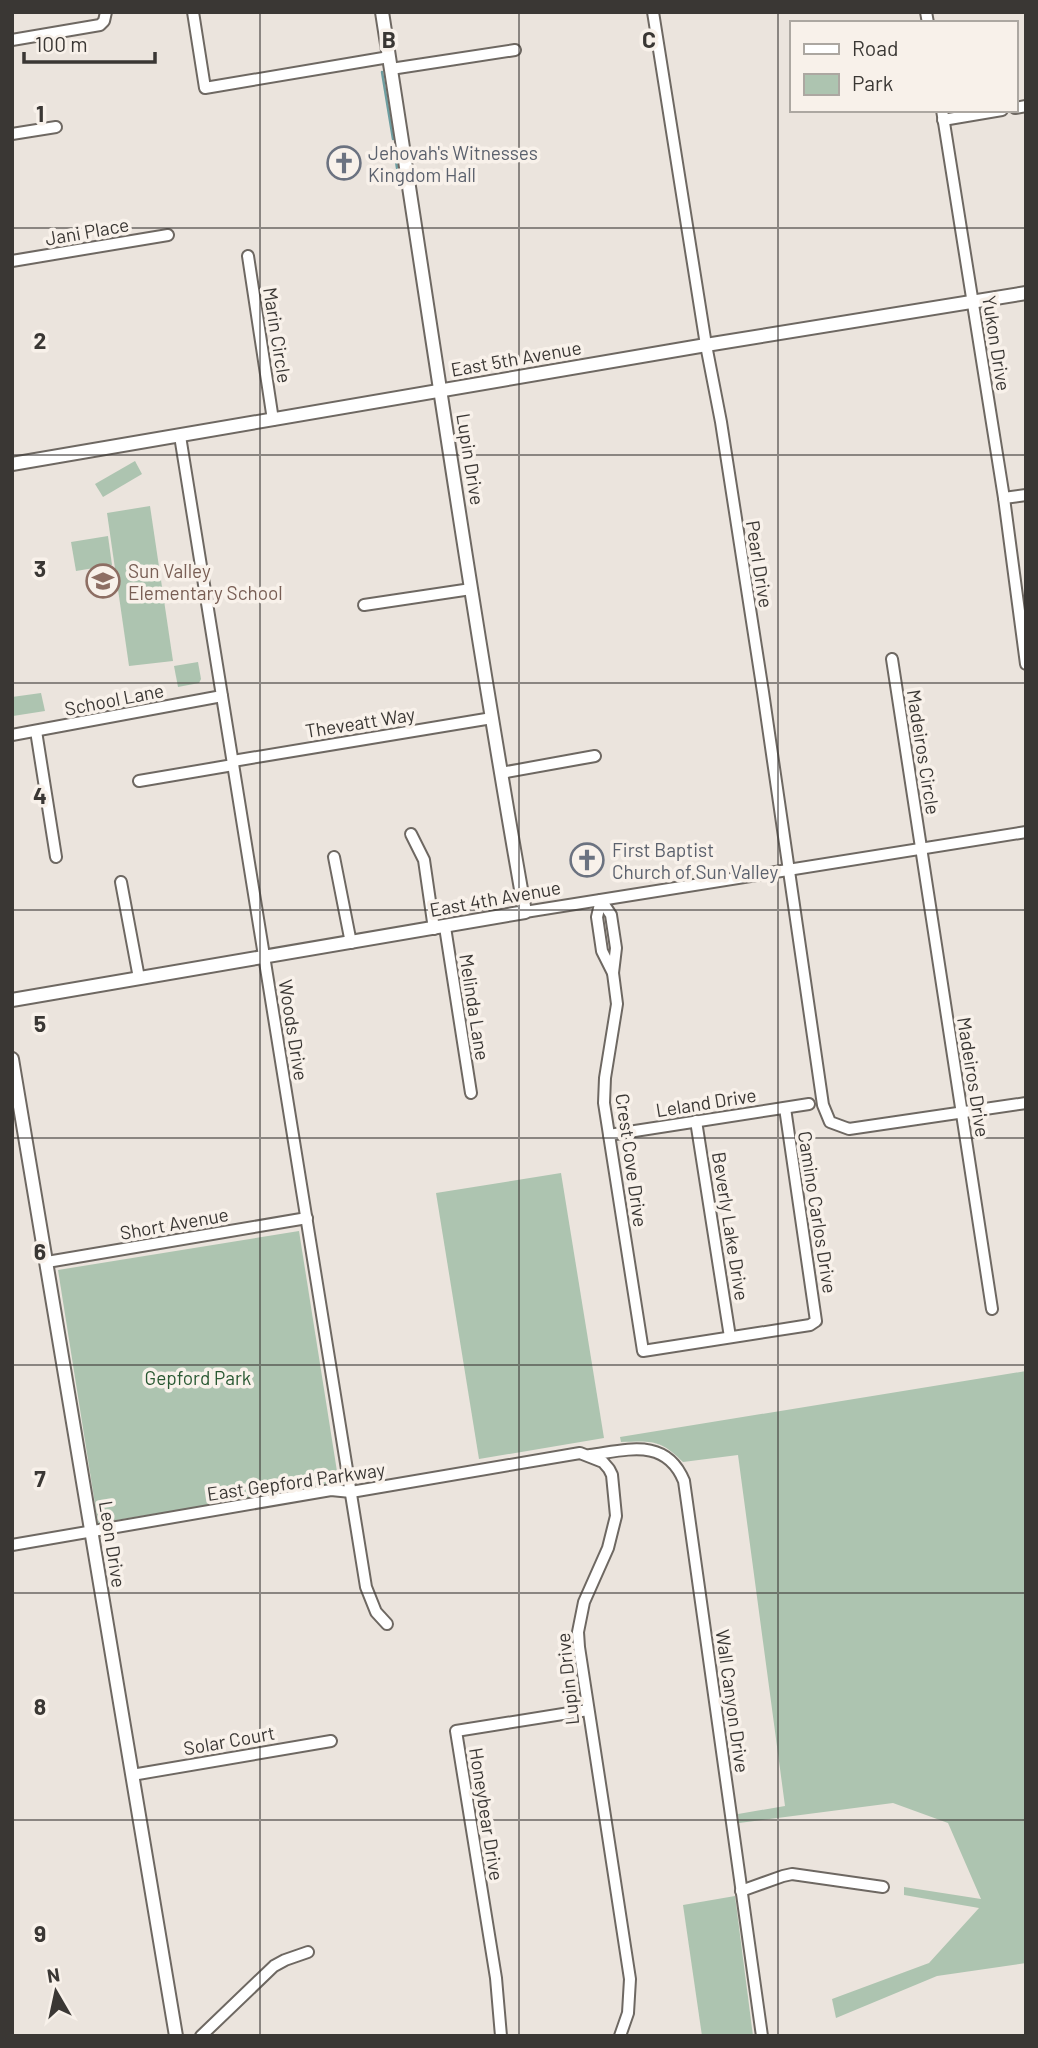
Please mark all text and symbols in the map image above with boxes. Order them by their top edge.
scale bar [24,21,156,65]
legend [790,21,1017,112]
text: B [382,25,396,53]
text: C [642,25,656,53]
text: 100 m [35,31,88,56]
text: Road [852,35,898,60]
text: Park [852,70,893,95]
text: 1 [36,99,44,127]
place label: Jehovah's Witnesses Kingdom Hall [368,141,538,186]
church icon: Jehovah's Witnesses Kingdom Hall [325,144,363,182]
street label: Jani Place [43,212,131,250]
street label: Marin Circle [259,285,297,385]
street label: Yukon Drive [978,294,1016,392]
text: 2 [34,326,46,354]
street label: East 5th Avenue [449,335,583,381]
street label: Lupin Drive [452,411,490,507]
street label: Pearl Drive [742,519,778,609]
text: 3 [34,554,46,582]
place label: Sun Valley Elementary School [128,559,283,604]
school or university icon: Sun Valley Elementary School [84,562,122,600]
street label: School Lane [62,678,166,720]
street label: Madeiros Circle [903,688,945,816]
street label: Theveatt Way [303,702,417,742]
text: 4 [33,781,47,809]
place label: First Baptist Church of Sun Valley [612,838,778,883]
church icon: First Baptist Church of Sun Valley [568,841,606,879]
street label: East 4th Avenue [428,875,562,921]
street label: Melinda Lane [455,952,495,1062]
street label: Woods Drive [275,978,313,1082]
text: 5 [34,1009,46,1037]
street label: Madeiros Drive [953,1015,995,1139]
street label: Leland Drive [654,1083,758,1121]
street label: Crest Cove Drive [611,1092,653,1228]
street label: Camino Carlos Drive [794,1129,842,1295]
street label: Beverly Lake Drive [708,1150,754,1302]
street label: Short Avenue [118,1202,230,1244]
text: 6 [34,1237,46,1265]
park label: Gepford Park [145,1366,251,1389]
street label: East Gepford Parkway [205,1457,387,1505]
text: 7 [34,1464,46,1492]
street label: Leon Drive [95,1499,131,1589]
street label: Wall Canyon Drive [712,1628,754,1774]
street label: Lupin Drive [551,1632,583,1726]
text: 8 [34,1692,46,1720]
street label: Solar Court [182,1721,276,1759]
street label: Honeybear Drive [465,1746,509,1882]
text: 9 [34,1919,46,1947]
north arrow [21,1957,91,2027]
text: N [45,1962,61,1987]

